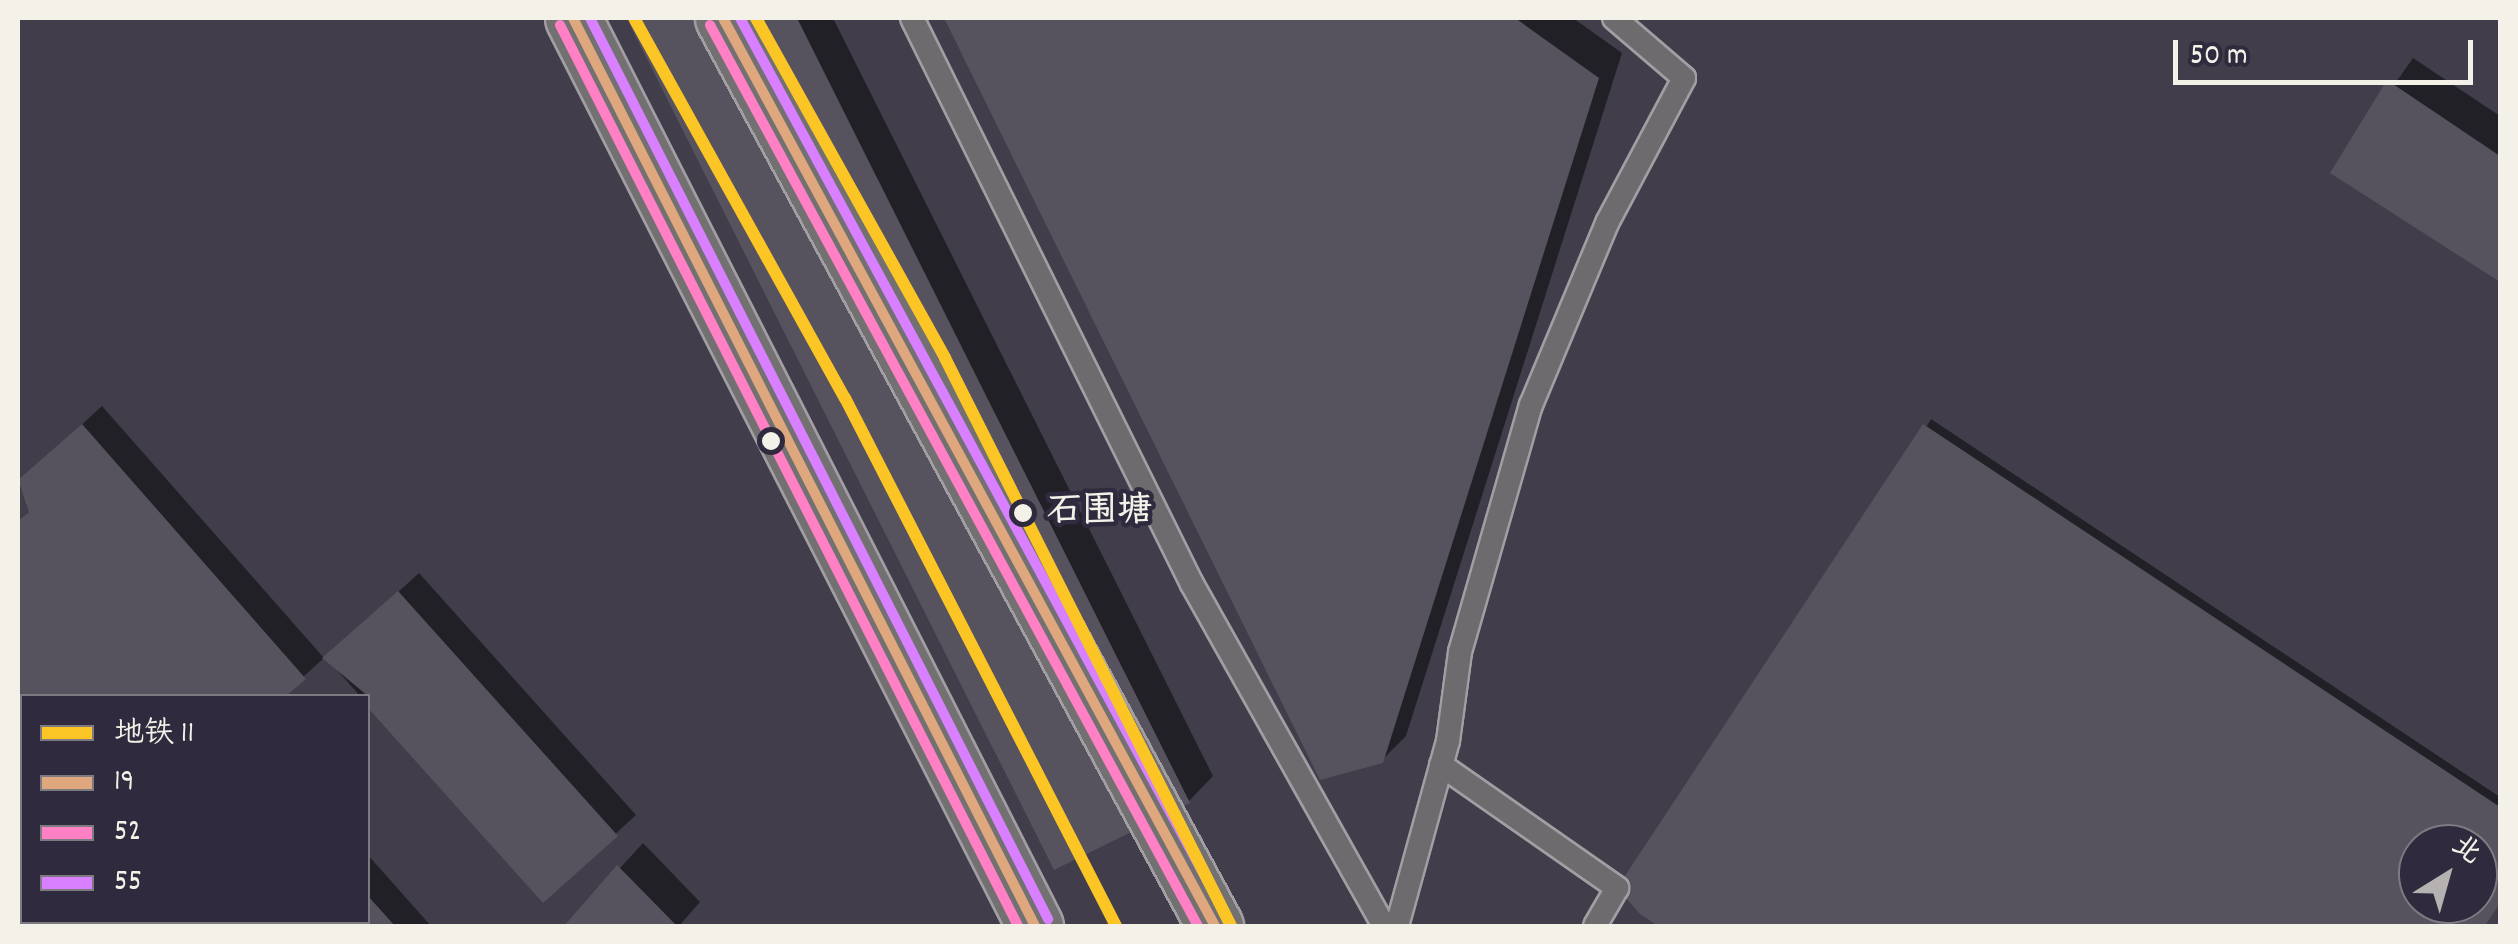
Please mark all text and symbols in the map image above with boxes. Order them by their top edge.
scale bar [2178,20,2478,82]
text: 50 m [2190,36,2248,79]
unlabelled marker [761,431,781,451]
place label: 石围塘 [1047,492,1152,534]
marker: 石围塘 [1008,498,1038,528]
legend [20,694,370,924]
text: 地铁 11 [114,714,194,757]
text: 19 [114,762,134,805]
text: 52 [114,812,141,855]
north arrow [2398,824,2498,924]
text: 北 [2442,827,2488,876]
text: 55 [114,862,142,905]

